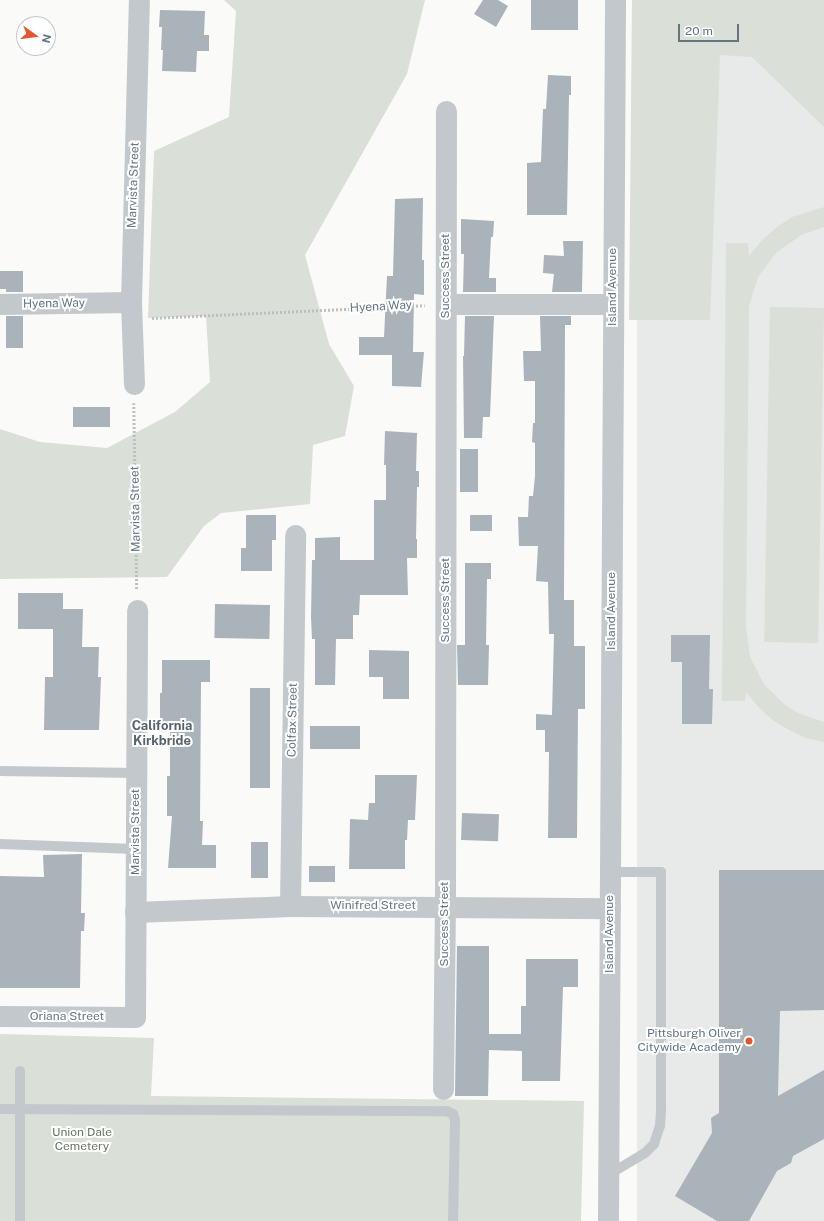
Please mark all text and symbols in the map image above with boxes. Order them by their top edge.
north arrow [16,16,56,56]
scale bar [680,16,741,42]
text: 20 m [685,24,713,38]
text: N [40,33,54,44]
street label: Marvista Street [125,142,143,228]
street label: Success Street [439,234,453,318]
street label: Island Avenue [606,248,620,326]
street label: Hyena Way [23,296,85,312]
street label: Hyena Way [349,298,413,316]
street label: Marvista Street [128,466,144,552]
street label: Success Street [439,558,453,642]
street label: Island Avenue [605,572,619,650]
street label: Colfax Street [285,683,301,757]
district label: California Kirkbride [132,719,192,750]
street label: Marvista Street [129,789,143,875]
street label: Success Street [438,882,452,966]
street label: Island Avenue [603,895,617,973]
street label: Winifred Street [330,899,416,913]
street label: Oriana Street [30,1010,104,1024]
place label: Pittsburgh Oliver Citywide Academy [637,1027,741,1055]
marker: Pittsburgh Oliver Citywide Academy [744,1036,754,1046]
park label: Union Dale Cemetery [52,1126,112,1154]

